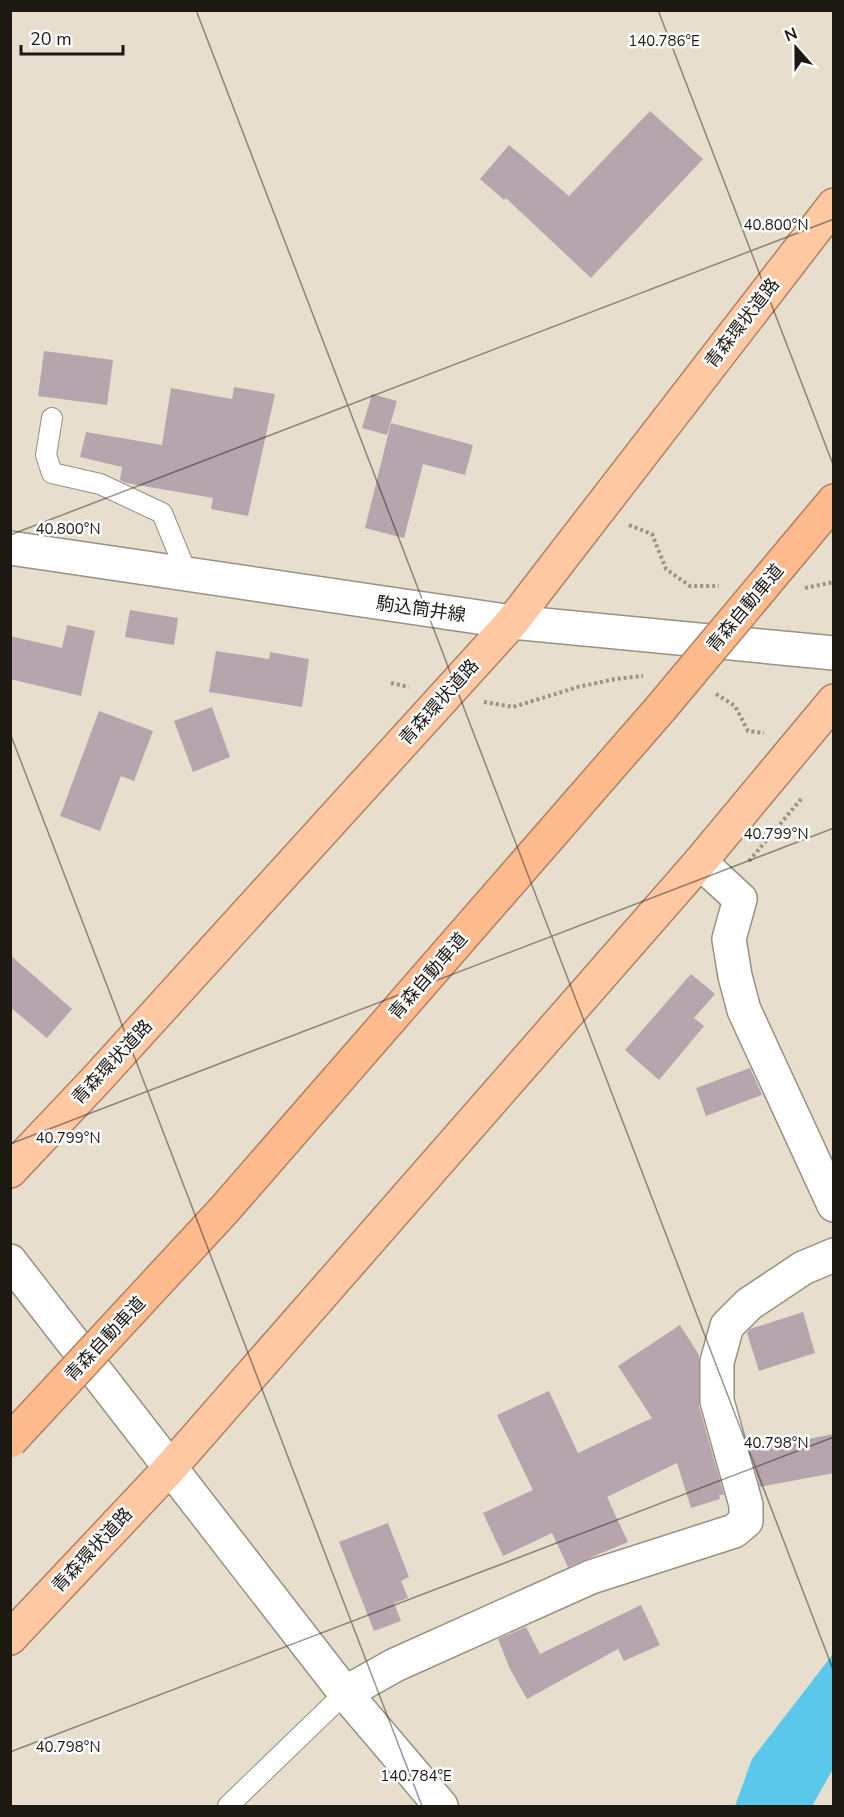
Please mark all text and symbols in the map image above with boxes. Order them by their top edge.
scale bar [21,18,123,56]
north arrow [766,18,826,78]
text: N [781,23,801,47]
text: 20 m [30,27,72,51]
text: 140.786°E [628,31,700,51]
text: 40.800°N [743,215,809,235]
street label: 青森環状道路 [699,273,785,373]
text: 40.800°N [35,519,101,539]
street label: 青森自動車道 [701,559,789,657]
street label: 駒込筒井線 [375,591,467,627]
street label: 青森環状道路 [394,654,484,750]
text: 40.799°N [743,824,809,844]
street label: 青森自動車道 [384,927,472,1025]
street label: 青森環状道路 [66,1014,158,1110]
text: 40.799°N [35,1128,101,1148]
street label: 青森自動車道 [59,1291,151,1387]
text: 40.798°N [743,1433,809,1453]
street label: 青森環状道路 [46,1502,138,1598]
text: 40.798°N [35,1737,101,1757]
text: 140.784°E [380,1766,452,1786]

